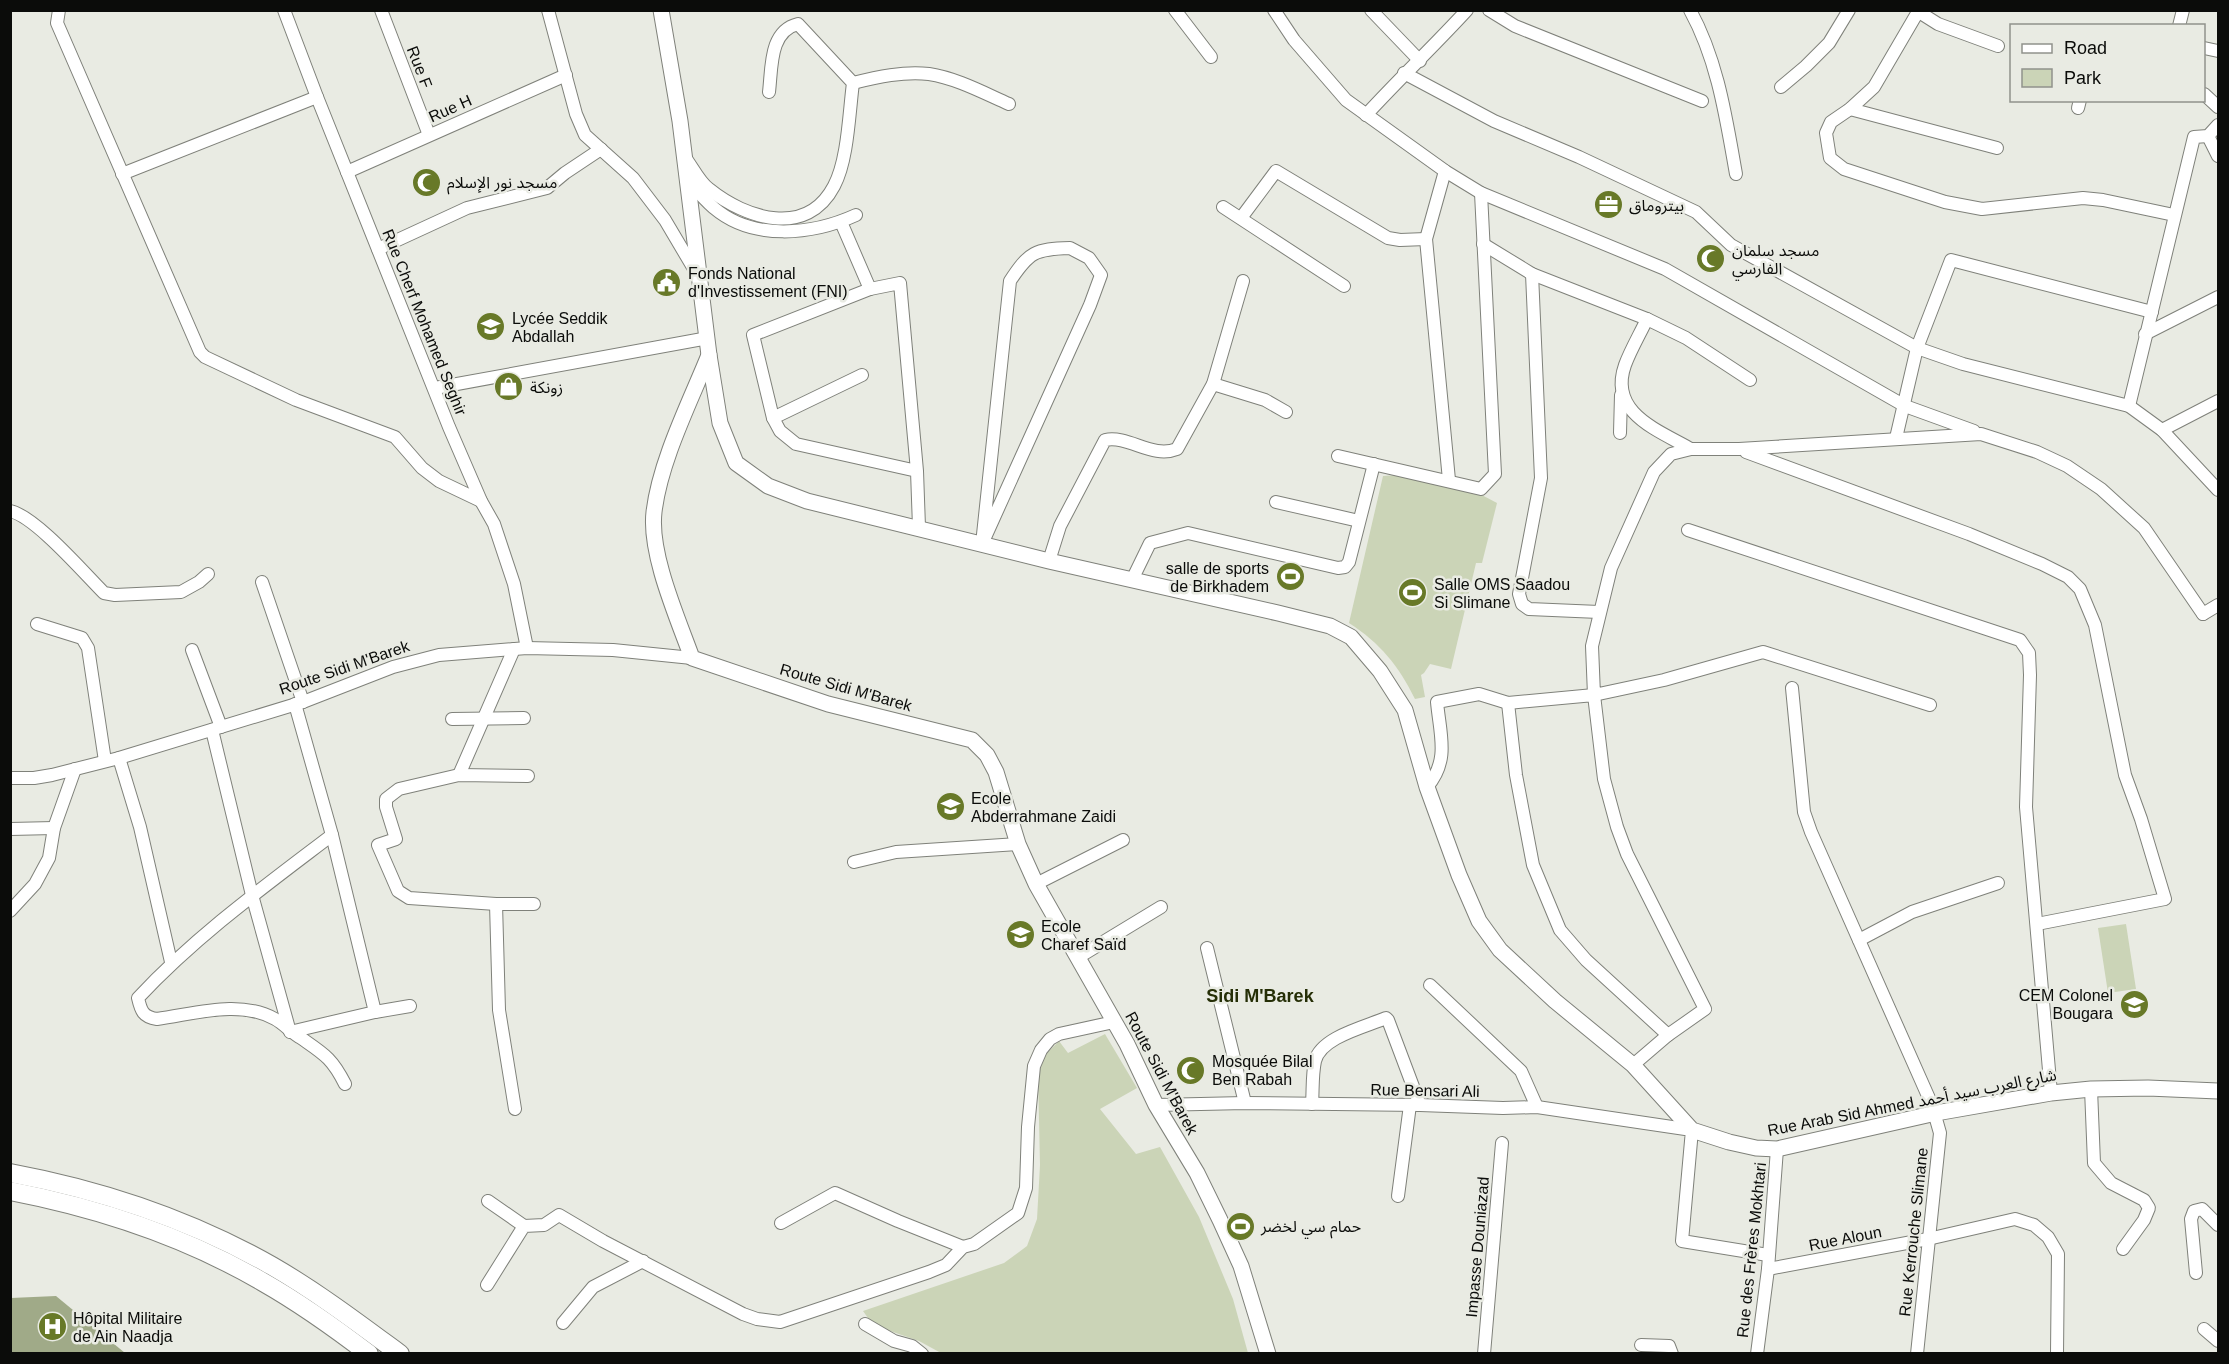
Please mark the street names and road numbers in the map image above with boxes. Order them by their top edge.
street label: Rue F [404,44,435,91]
street label: Rue H [426,91,474,125]
street label: Rue Cherf Mohamed Seghir [379,227,470,418]
street label: Route Sidi M'Barek [277,637,412,698]
street label: Route Sidi M'Barek [778,661,915,715]
street label: Route Sidi M'Barek [1122,1009,1202,1138]
street label: Rue Arab Sid Ahmed شارع العرب سيد أحمد [1766,1065,2059,1143]
street label: Rue Bensari Ali [1370,1081,1480,1100]
street label: Rue Kerrouche Slimane [1896,1147,1931,1317]
street label: Rue des Frères Mokhtari [1734,1162,1769,1338]
street label: Impasse Douniazad [1463,1176,1492,1318]
street label: Rue Aloun [1807,1223,1883,1254]

